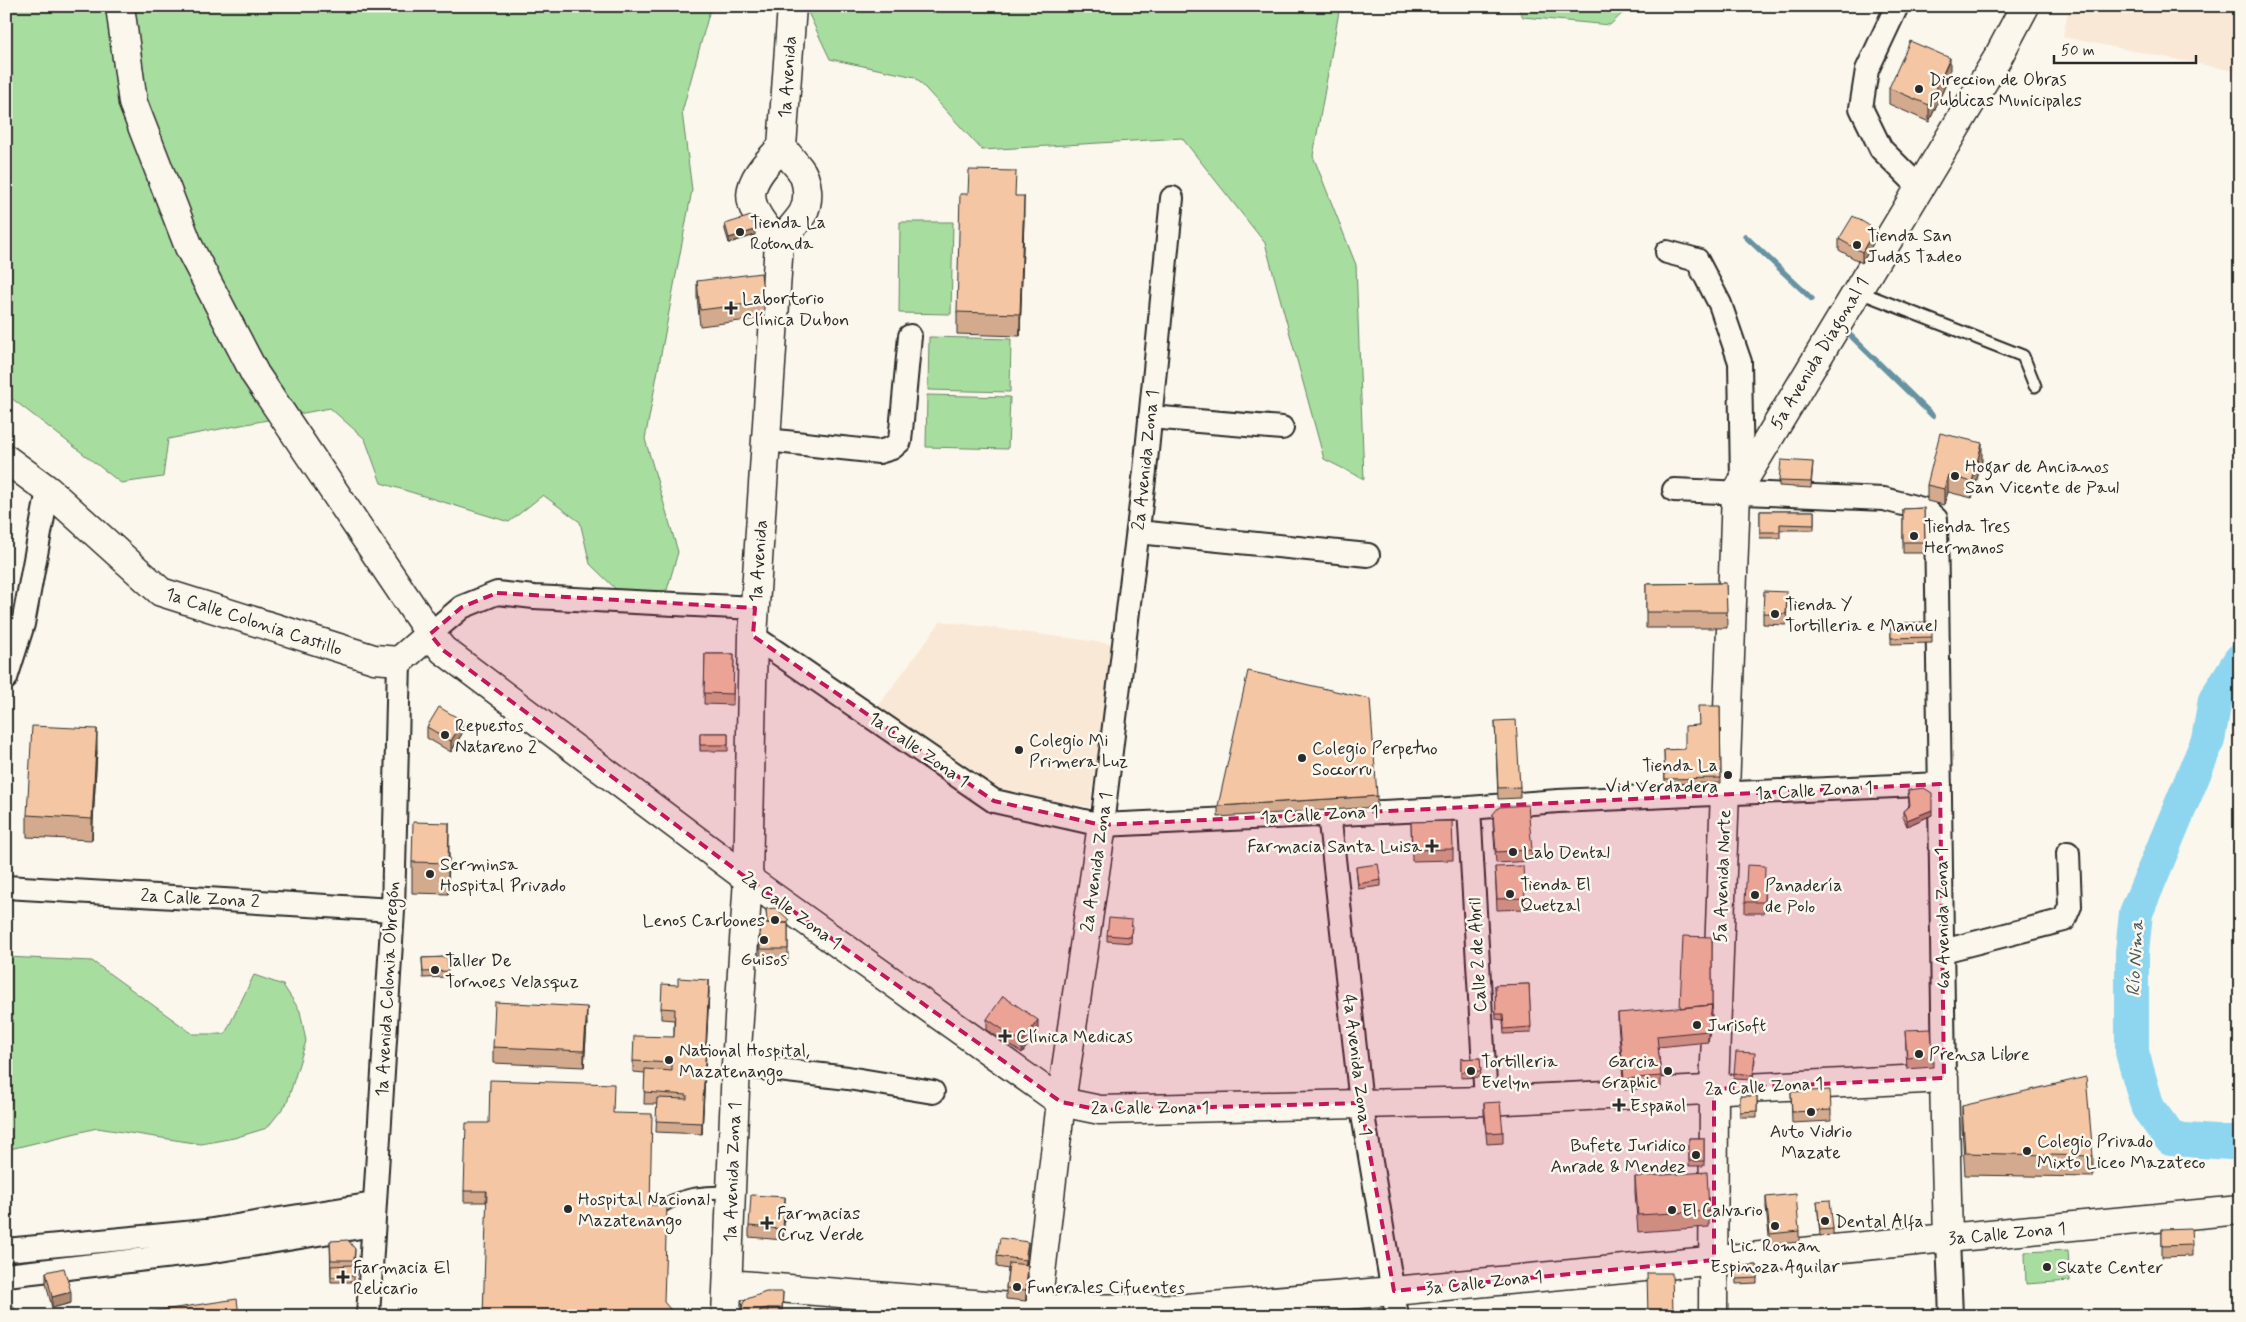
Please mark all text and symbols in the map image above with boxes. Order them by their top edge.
scale bar [2054,32,2196,64]
street label: 1a Avenida [773,35,803,119]
text: 50 m [2061,41,2095,61]
place label: Direccion de Obras Publicas Municipales [1929,68,2082,113]
marker: Direccion de Obras Publicas Municipales [1913,83,1925,95]
place label: Tienda La Rotonda [750,211,826,256]
place label: Tienda San Judas Tadeo [1867,224,1962,269]
marker: Tienda La Rotonda [734,226,746,238]
marker: Tienda San Judas Tadeo [1851,239,1863,251]
street label: 5a Avenida Diagonal 1 [1765,273,1877,435]
place label: Labortorio Clínica Dubon [742,287,849,332]
marker: Labortorio Clínica Dubon [724,301,738,315]
street label: 2a Avenida Zona 1 [1127,389,1165,531]
place label: Hogar de Ancianos San Vicente de Paul [1965,455,2119,500]
marker: Hogar de Ancianos San Vicente de Paul [1949,470,1961,482]
place label: Tienda Tres Hermanos [1924,515,2010,560]
street label: 1a Avenida [744,519,774,603]
marker: Tienda Tres Hermanos [1908,530,1920,542]
street label: 1a Calle Colonia Castillo [162,582,345,662]
place label: Tienda Y Tortilleria e Manuel [1785,593,1937,638]
marker: Tienda Y Tortilleria e Manuel [1769,608,1781,620]
street label: 1a Calle Zona 1 [863,706,974,793]
place label: Repuestos Natareno 2 [455,714,537,759]
marker: Repuestos Natareno 2 [439,729,451,741]
place label: Colegio Mi Primera Luz [1029,729,1128,774]
place label: Colegio Perpetuo Soccorru [1312,737,1438,782]
marker: Colegio Mi Primera Luz [1013,744,1025,756]
marker: Colegio Perpetuo Soccorru [1296,752,1308,764]
place label: Tienda La Vid Verdadera [1605,754,1718,799]
marker: Tienda La Vid Verdadera [1722,769,1734,781]
street label: 1a Calle Zona 1 [1755,776,1873,806]
street label: 2a Avenida Zona 1 [1075,791,1119,934]
street label: 1a Calle Zona 1 [1261,800,1379,830]
street label: 5a Avenida Norte [1709,809,1737,943]
place label: Farmacia Santa Luisa [1247,835,1422,859]
marker: Farmacia Santa Luisa [1426,840,1438,852]
place label: Lab Dental [1523,841,1610,865]
marker: Lab Dental [1507,846,1519,858]
street label: 6a Avenida Zona 1 [1930,847,1956,989]
place label: Serminsa Hospital Privado [440,853,566,898]
street label: 2a Calle Zona 1 [736,866,846,955]
marker: Serminsa Hospital Privado [424,868,436,880]
place label: Tienda El Quetzal [1520,873,1591,918]
place label: Panadería de Polo [1765,874,1843,919]
street label: 1a Avenida Colonia Obregón [370,881,407,1097]
street label: 2a Calle Zona 2 [140,884,260,914]
marker: Tienda El Quetzal [1504,888,1516,900]
marker: Panadería de Polo [1749,889,1761,901]
street label: Calle 2 de Abril [1463,897,1493,1013]
place label: Lenos Carbones [643,909,765,933]
marker: Lenos Carbones [769,914,781,926]
water label: Río Nima [2121,919,2150,997]
marker: Guisos [758,934,770,946]
place label: Guisos [741,948,787,972]
place label: Taller De Tornoes Velasquz [445,949,579,994]
marker: Taller De Tornoes Velasquz [429,964,441,976]
street label: 4a Avenida Zona 1 [1336,993,1378,1137]
place label: Jurisoft [1707,1014,1767,1038]
marker: Jurisoft [1691,1019,1703,1031]
place label: Clínica Medicas [1016,1025,1133,1049]
marker: Clínica Medicas [998,1029,1012,1043]
place label: National Hospital, Mazatenango [679,1039,810,1085]
place label: Prensa Libre [1929,1043,2030,1067]
marker: Prensa Libre [1913,1048,1925,1060]
place label: Tortilleria Evelyn [1481,1050,1558,1095]
place label: Garcia Graphic [1601,1050,1658,1095]
marker: National Hospital, Mazatenango [663,1054,675,1066]
marker: Tortilleria Evelyn [1465,1065,1477,1077]
marker: Garcia Graphic [1662,1065,1674,1077]
street label: 2a Calle Zona 1 [1704,1072,1824,1102]
place label: Español [1630,1094,1686,1118]
street label: 2a Calle Zona 1 [1091,1096,1209,1120]
marker: Español [1612,1098,1626,1112]
street label: 1a Avenida Zona 1 [719,1102,747,1242]
marker: Auto Vidrio Mazate [1805,1106,1817,1118]
place label: Auto Vidrio Mazate [1770,1120,1852,1165]
place label: Colegio Privado Mixto Liceo Mazateco [2037,1130,2205,1175]
place label: Bufete Juridico Anrade & Mendez [1550,1134,1686,1179]
marker: Colegio Privado Mixto Liceo Mazateco [2021,1145,2033,1157]
marker: Bufete Juridico Anrade & Mendez [1690,1149,1702,1161]
place label: Hospital Nacional Mazatenango [578,1188,710,1234]
place label: El Calvario [1682,1199,1763,1223]
place label: Farmacias Cruz Verde [777,1202,864,1247]
marker: Hospital Nacional Mazatenango [562,1203,574,1215]
marker: El Calvario [1666,1204,1678,1216]
place label: Dental Alfa [1835,1210,1924,1234]
marker: Dental Alfa [1819,1215,1831,1227]
marker: Farmacias Cruz Verde [761,1217,773,1229]
street label: 3a Calle Zona 1 [1947,1217,2067,1251]
marker: Lic. Roman Espinoza Aguilar [1769,1220,1781,1232]
place label: Lic. Roman Espinoza Aguilar [1710,1234,1840,1279]
place label: Farmacia El Relicario [353,1256,450,1301]
place label: Skate Center [2057,1256,2164,1280]
marker: Skate Center [2041,1261,2053,1273]
street label: 3a Calle Zona 1 [1424,1265,1544,1301]
marker: Farmacia El Relicario [337,1271,349,1283]
place label: Funerales Cifuentes [1027,1276,1185,1300]
marker: Funerales Cifuentes [1011,1281,1023,1293]

